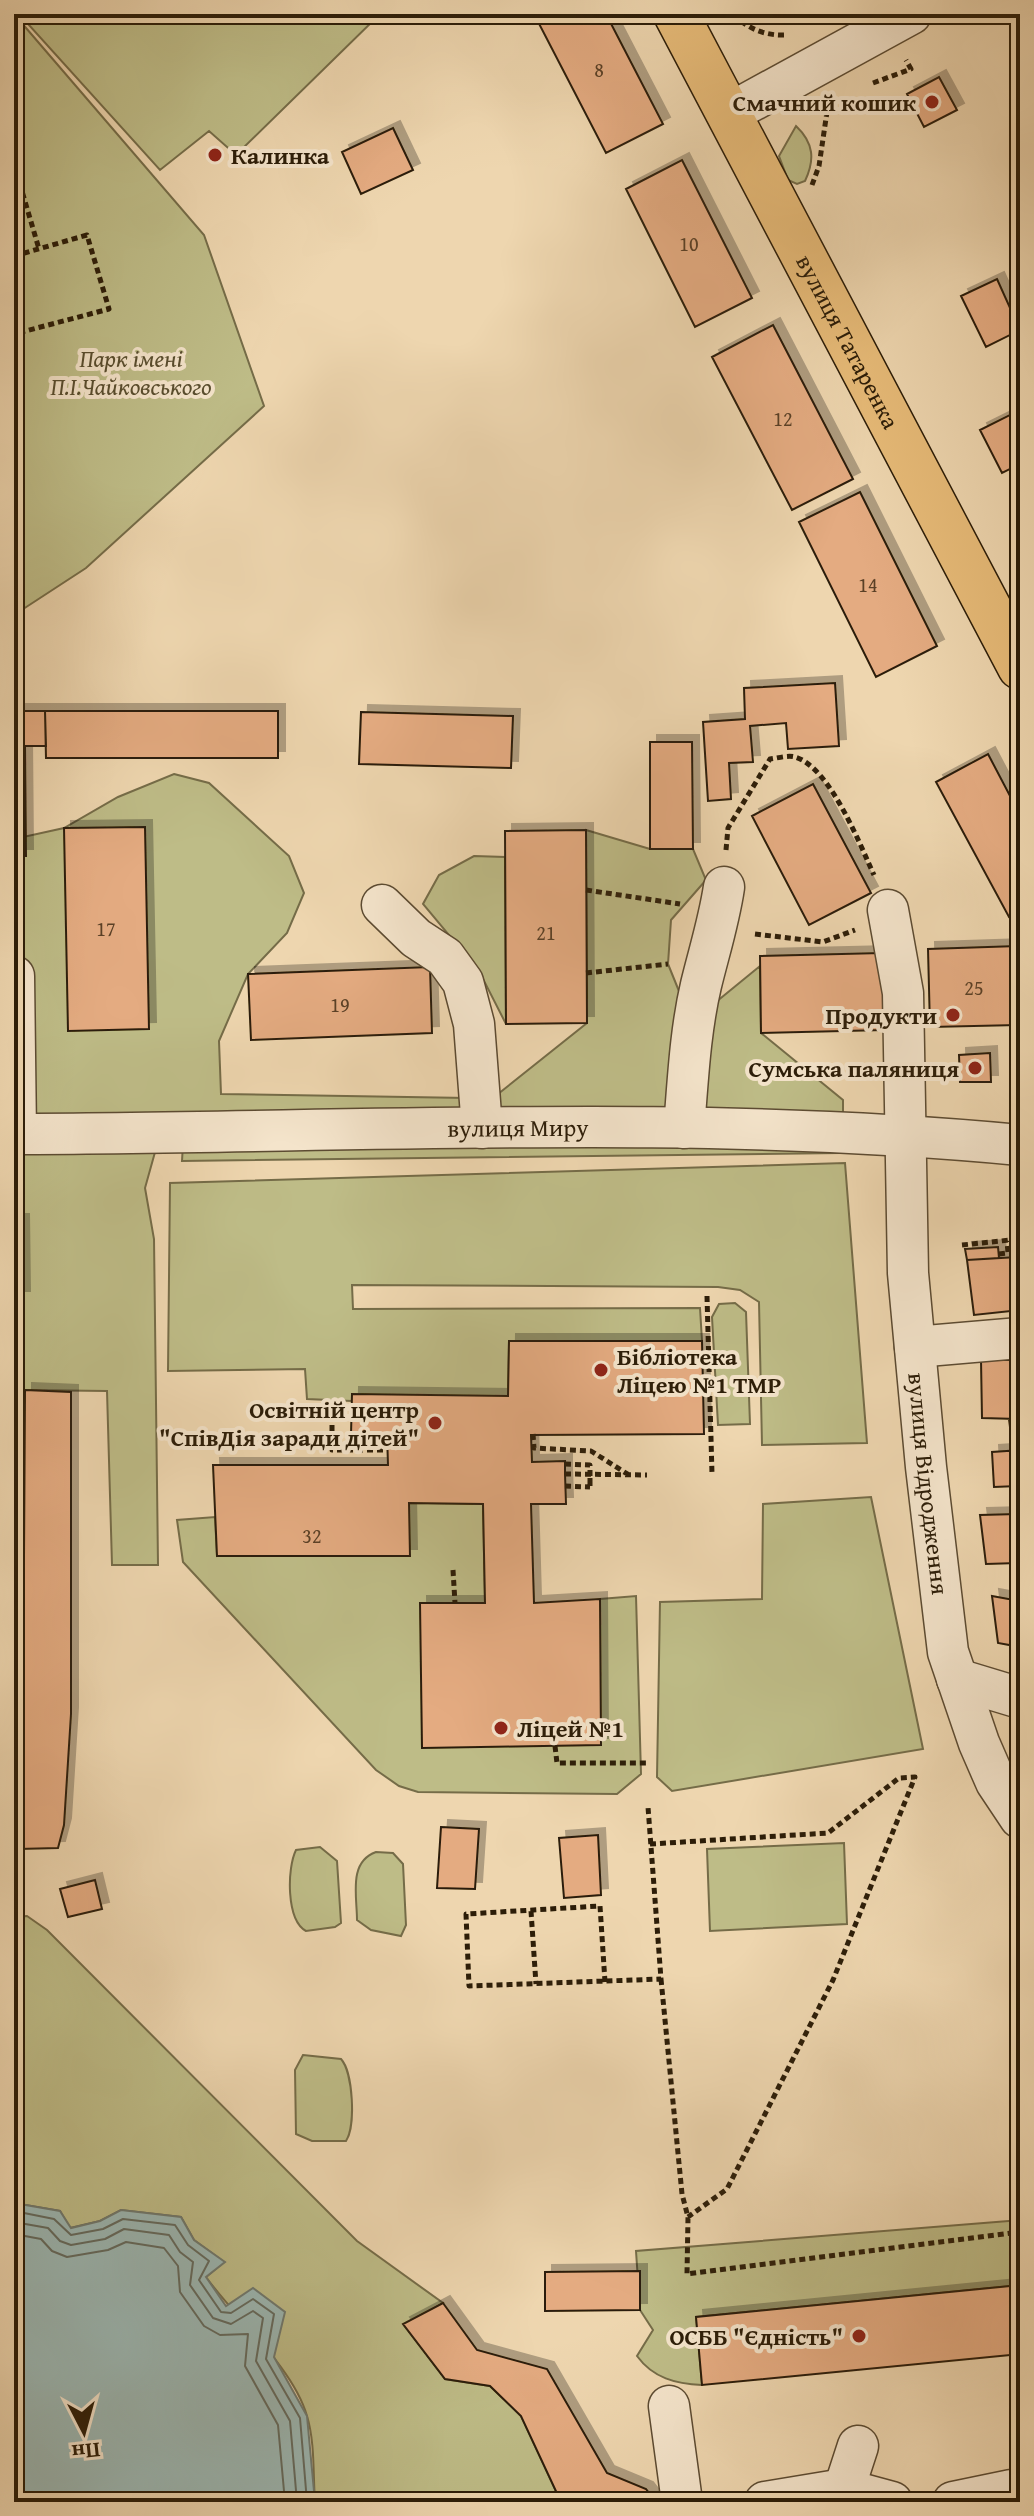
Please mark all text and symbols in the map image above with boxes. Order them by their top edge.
house number: 8 [594,55,604,84]
place label: Смачний кошик [733,85,916,120]
marker: Смачний кошик [923,93,941,111]
place label: Калинка [231,138,330,173]
marker: Калинка [206,146,224,164]
house number: 10 [679,229,699,258]
street label: вулиця Татаренка [788,248,909,435]
park label: Парк імені П.І.Чайковського [50,341,212,404]
house number: 12 [773,404,793,433]
house number: 14 [858,570,878,599]
house number: 17 [96,914,116,943]
house number: 21 [536,918,556,947]
house number: 25 [964,973,984,1002]
house number: 19 [330,990,350,1019]
place label: Продукти [825,998,937,1033]
marker: Продукти [944,1006,962,1024]
place label: Сумська паляниця [749,1051,959,1086]
marker: Сумська паляниця [966,1059,984,1077]
street label: вулиця Миру [447,1109,588,1145]
place label: Бібліотека Ліцею №1 ТМР [617,1339,782,1402]
marker: Бібліотека Ліцею №1 ТМР [592,1361,610,1379]
street label: вулиця Відродження [900,1371,959,1596]
place label: Освітній центр "СпівДія заради дітей" [159,1392,419,1455]
marker: Освітній центр "СпівДія заради дітей" [426,1414,444,1432]
house number: 32 [302,1521,322,1550]
place label: Ліцей №1 [517,1711,624,1746]
marker: Ліцей №1 [492,1719,510,1737]
place label: ОСББ "Єдність" [669,2319,843,2354]
marker: ОСББ "Єдність" [850,2327,868,2345]
north arrow [44,2392,124,2472]
text: Пн [70,2434,102,2469]

